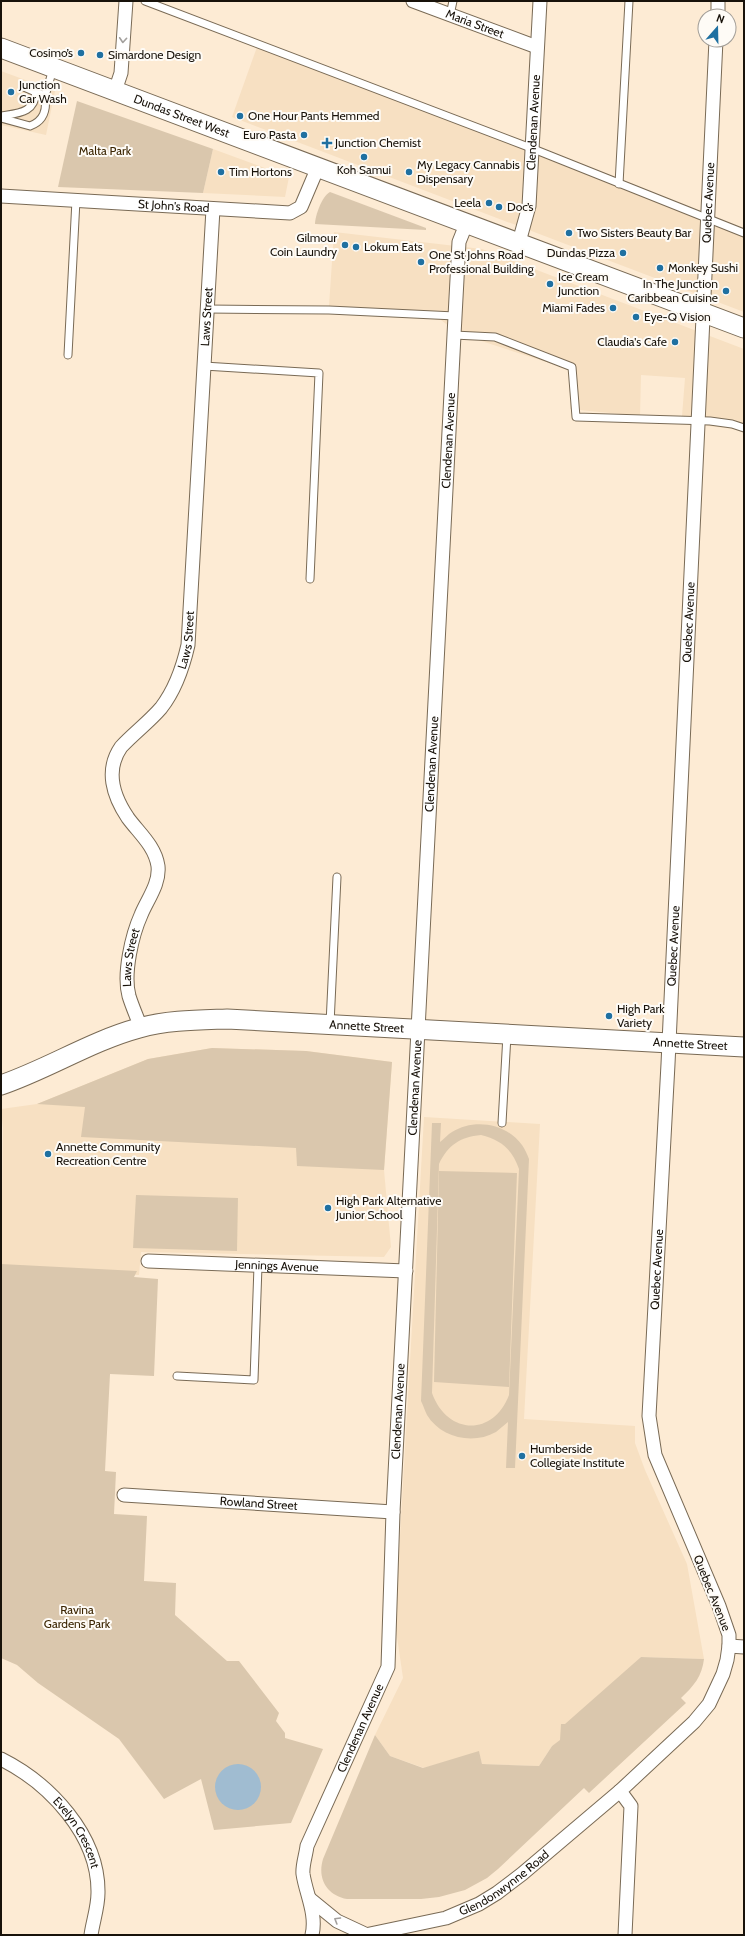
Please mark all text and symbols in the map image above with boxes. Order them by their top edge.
street label: Maria Street [444,6,506,41]
north arrow [697,8,737,48]
text: N [714,11,726,27]
one-way arrow [119,37,128,43]
place label: Cosimo’s [29,45,73,60]
place label: Simardone Design [108,47,201,62]
marker: Cosimo’s [76,48,86,58]
marker: Simardone Design [95,50,105,60]
street label: Clendenan Avenue [523,74,543,171]
place label: Junction Car Wash [18,77,67,106]
marker: Junction Car Wash [6,87,16,97]
street label: Dundas Street West [132,91,232,140]
place label: One Hour Pants Hemmed [248,108,379,123]
marker: One Hour Pants Hemmed [235,111,245,121]
place label: Euro Pasta [243,127,296,142]
marker: Euro Pasta [299,130,309,140]
place label: Junction Chemist [334,135,421,150]
marker: Junction Chemist [322,138,332,148]
park label: Malta Park [79,143,132,158]
marker: Koh Samui [359,152,369,162]
place label: My Legacy Cannabis Dispensary [417,157,520,186]
place label: Koh Samui [337,162,391,177]
street label: Quebec Avenue [698,162,717,243]
place label: Tim Hortons [229,164,292,179]
marker: Tim Hortons [216,167,226,177]
marker: My Legacy Cannabis Dispensary [404,167,414,177]
place label: Leela [454,195,481,210]
street label: St John's Road [137,196,210,215]
marker: Leela [484,198,494,208]
place label: Doc’s [507,199,534,214]
marker: Doc’s [494,202,504,212]
place label: Two Sisters Beauty Bar [577,225,692,240]
marker: Two Sisters Beauty Bar [564,228,574,238]
place label: Gilmour Coin Laundry [270,230,337,259]
place label: Lokum Eats [364,239,423,254]
marker: Gilmour Coin Laundry [340,240,350,250]
marker: Lokum Eats [351,242,361,252]
place label: Dundas Pizza [547,245,615,260]
place label: One St Johns Road Professional Building [429,247,535,276]
marker: Dundas Pizza [618,248,628,258]
marker: One St Johns Road Professional Building [416,257,426,267]
place label: Monkey Sushi [668,260,738,275]
marker: Monkey Sushi [655,263,665,273]
place label: Ice Cream Junction [557,269,608,298]
place label: In The Junction Caribbean Cuisine [627,276,718,305]
marker: Ice Cream Junction [545,279,555,289]
marker: In The Junction Caribbean Cuisine [721,286,731,296]
street label: Laws Street [197,287,215,347]
place label: Miami Fades [542,300,605,315]
marker: Miami Fades [608,303,618,313]
place label: Eye-Q Vision [644,309,711,324]
marker: Eye-Q Vision [631,312,641,322]
place label: Claudia's Cafe [597,334,667,349]
marker: Claudia's Cafe [670,337,680,347]
street label: Clendenan Avenue [438,392,458,489]
street label: Quebec Avenue [679,582,698,663]
street label: Laws Street [174,610,197,671]
street label: Clendenan Avenue [421,716,441,812]
street label: Quebec Avenue [664,905,682,987]
street label: Laws Street [119,926,142,987]
place label: High Park Variety [617,1001,665,1030]
marker: High Park Variety [604,1011,614,1021]
street label: Annette Street [329,1017,404,1036]
street label: Annette Street [652,1034,728,1053]
street label: Clendenan Avenue [405,1039,424,1136]
place label: Annette Community Recreation Centre [56,1139,160,1168]
marker: Annette Community Recreation Centre [43,1149,53,1159]
place label: High Park Alternative Junior School [335,1193,441,1222]
marker: High Park Alternative Junior School [323,1203,333,1213]
street label: Quebec Avenue [647,1229,666,1310]
street label: Jennings Avenue [234,1256,319,1275]
street label: Clendenan Avenue [388,1363,408,1460]
place label: Humberside Collegiate Institute [530,1441,625,1470]
marker: Humberside Collegiate Institute [517,1451,527,1461]
street label: Rowland Street [219,1493,298,1513]
street label: Quebec Avenue [690,1553,735,1633]
park label: Ravina Gardens Park [44,1602,111,1631]
street label: Clendenan Avenue [333,1681,386,1775]
street label: Evelyn Crescent [50,1793,103,1870]
street label: Glendonwynne Road [457,1846,552,1919]
one-way arrow [334,1917,341,1925]

